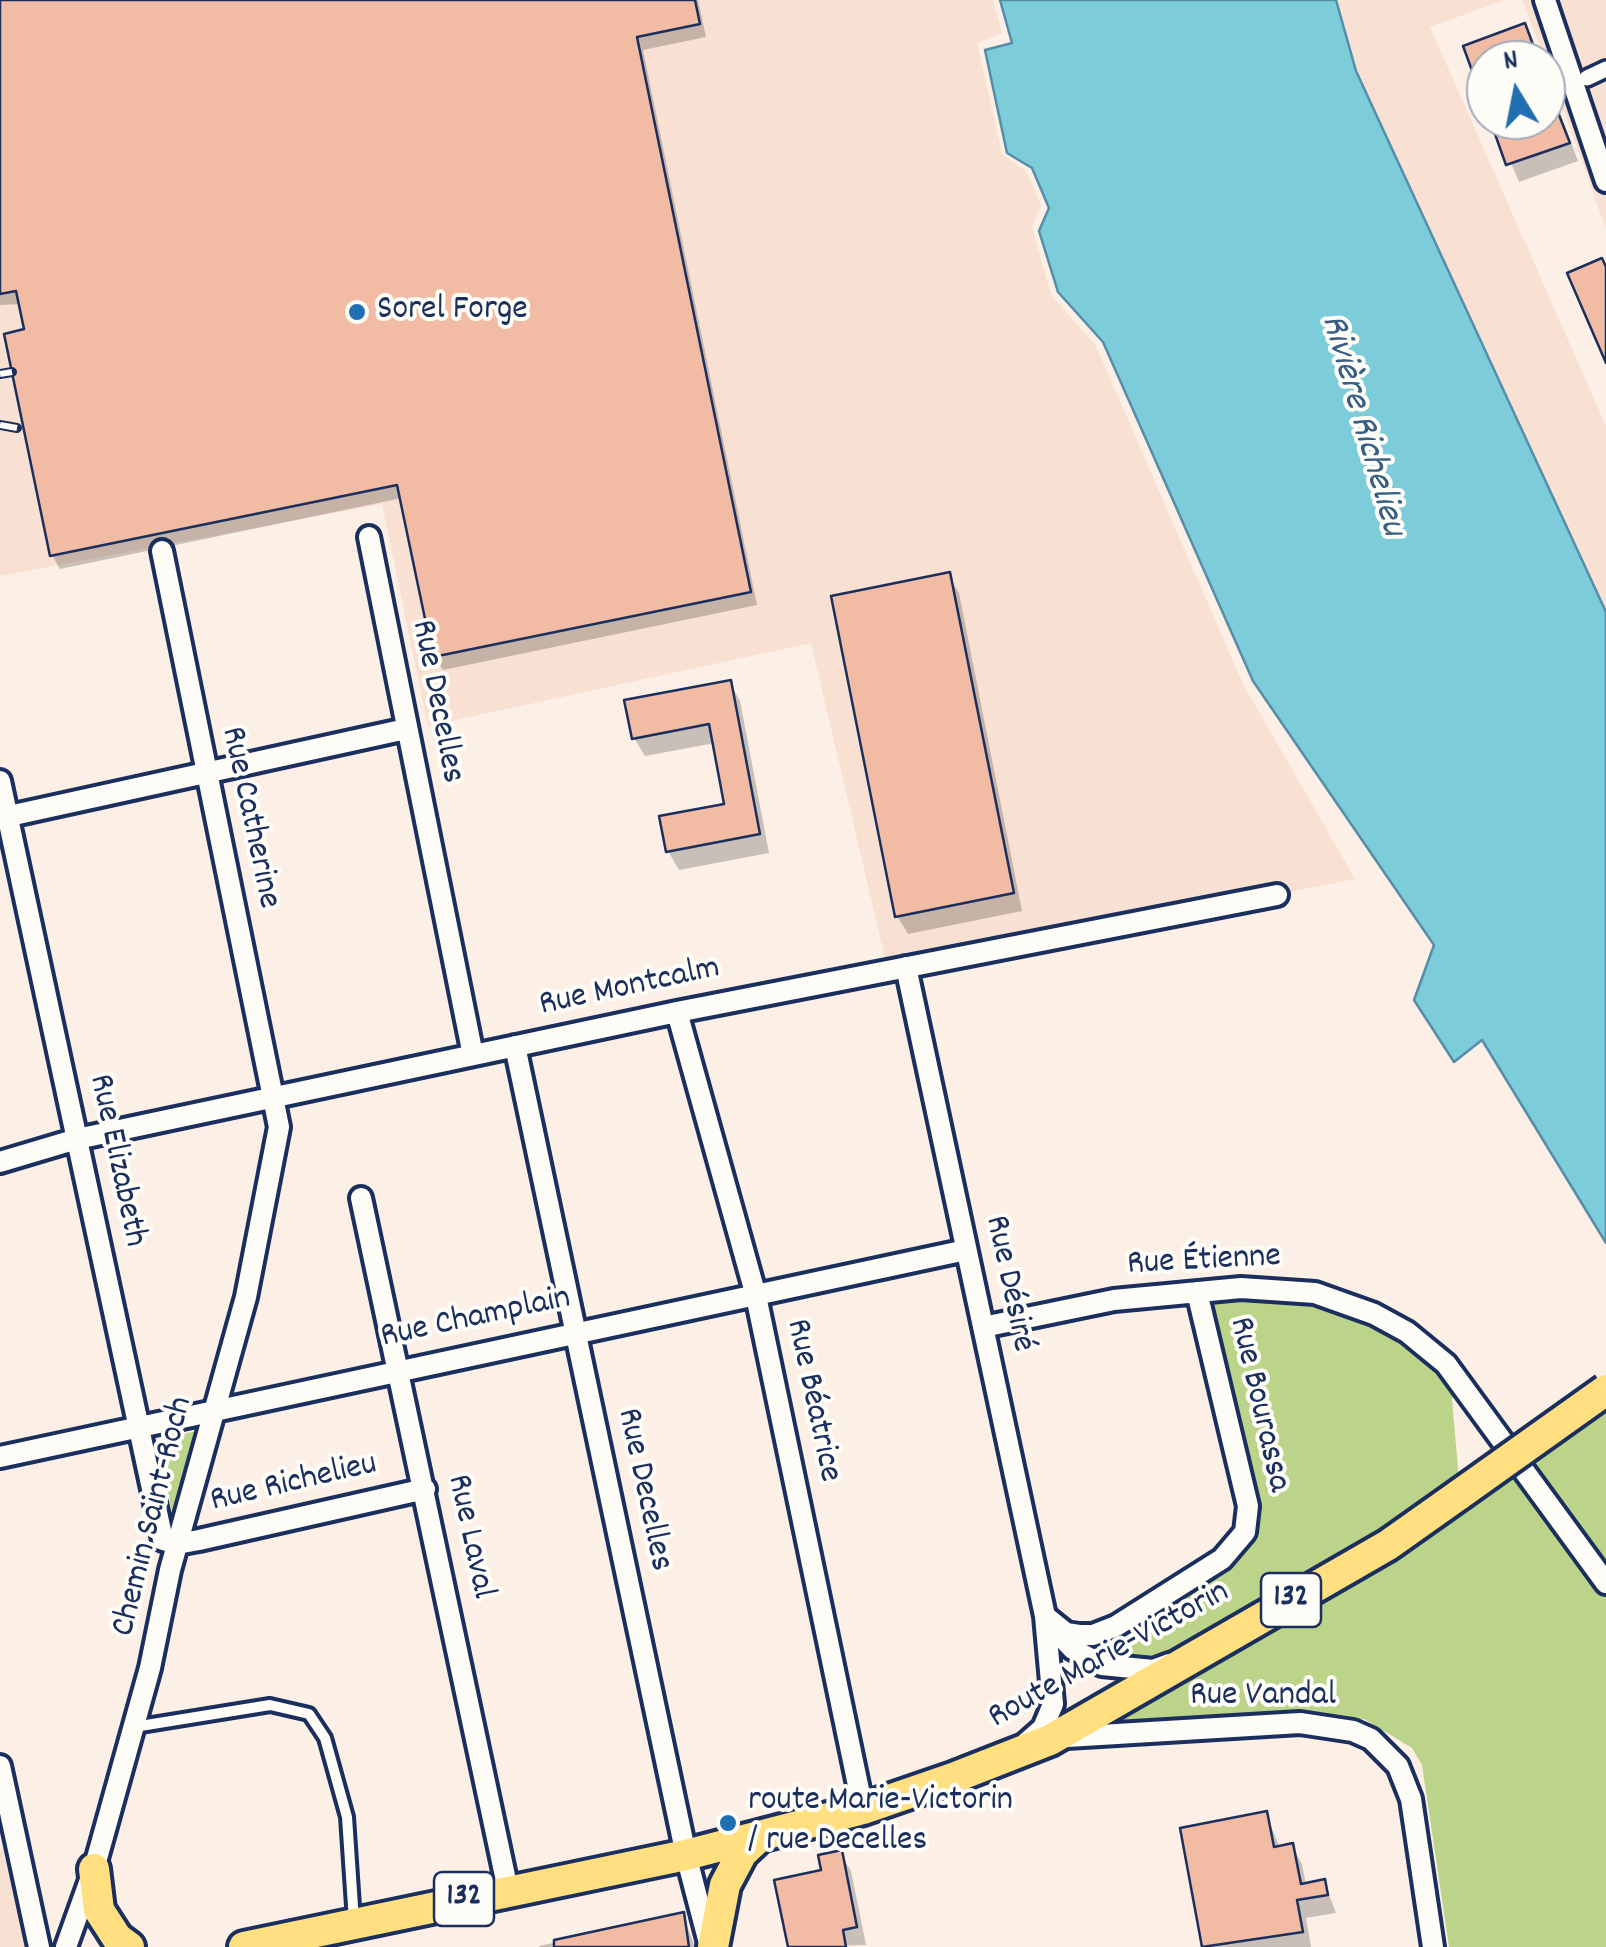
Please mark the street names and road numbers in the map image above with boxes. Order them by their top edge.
street label: Rue Decelles [399,617,471,787]
street label: Rue Catherine [208,723,288,913]
street label: Rue Montcalm [536,949,724,1029]
street label: Rue Elizabeth [76,1071,154,1251]
street label: Rue Désiré [972,1212,1042,1356]
street label: Rue Étienne [1126,1238,1282,1288]
street label: Rue Champlain [377,1279,575,1361]
street label: Rue Bourassa [1217,1314,1297,1496]
street label: Rue Béatrice [773,1316,849,1486]
street label: Chemin Saint-Roch [105,1393,205,1641]
street label: Rue Decelles [604,1405,680,1575]
street label: Rue Richelieu [207,1445,381,1525]
street label: Rue Laval [434,1471,502,1603]
street label: Route Marie-Victorin [982,1573,1238,1741]
road number: 132 [1261,1573,1321,1627]
street label: Rue Vandal [1190,1677,1336,1719]
road number: 132 [434,1872,494,1926]

